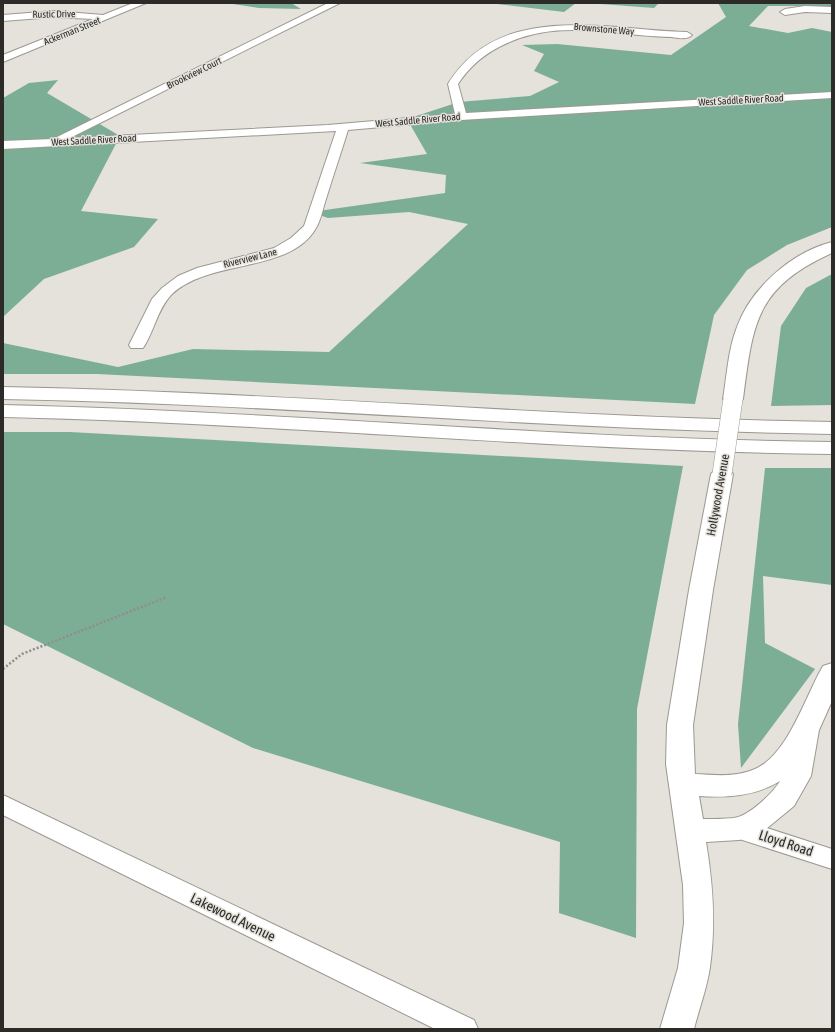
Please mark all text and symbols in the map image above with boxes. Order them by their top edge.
street label: Rustic Drive [32,8,76,20]
street label: Ackerman Street [42,15,102,47]
street label: Brownstone Way [573,21,635,37]
street label: Brookview Court [165,55,223,91]
street label: West Saddle River Road [698,92,784,108]
street label: West Saddle River Road [375,111,461,129]
street label: West Saddle River Road [51,132,137,148]
street label: Riverview Lane [222,246,278,270]
street label: Hollywood Avenue [704,453,732,537]
street label: Lloyd Road [757,827,815,859]
street label: Lakewood Avenue [188,889,278,945]

